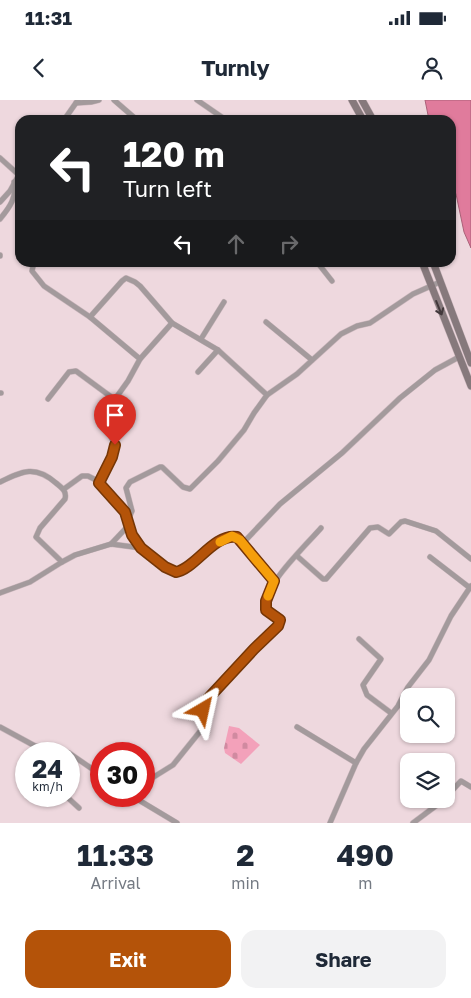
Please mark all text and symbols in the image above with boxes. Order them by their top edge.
text: 11:31 [25,6,72,29]
icon: back [25,54,53,82]
text: Turnly [201,54,270,81]
icon: person [418,54,446,82]
text: 120 m [123,133,225,175]
icon: left [40,135,105,200]
text: Turn left [123,175,212,202]
icon: left [169,230,197,258]
icon: ahead [222,230,250,258]
icon: right [275,230,303,258]
one-way arrow [435,300,445,315]
pin [94,394,136,445]
icon: arrive [101,401,129,429]
position arrow [176,683,228,735]
map controls [400,688,455,808]
button: search [400,688,455,743]
speed limit sign: 30 [90,742,155,807]
text: 24 [32,753,63,784]
button: layers [400,753,455,808]
text: km/h [32,779,63,794]
text: 11:33 [77,837,154,873]
text: 2 [236,837,255,873]
text: 490 [337,837,394,873]
text: Arrival [91,873,141,893]
text: min [231,873,260,893]
text: m [358,873,372,893]
button: Exit [25,930,231,988]
button: Share [241,930,446,988]

